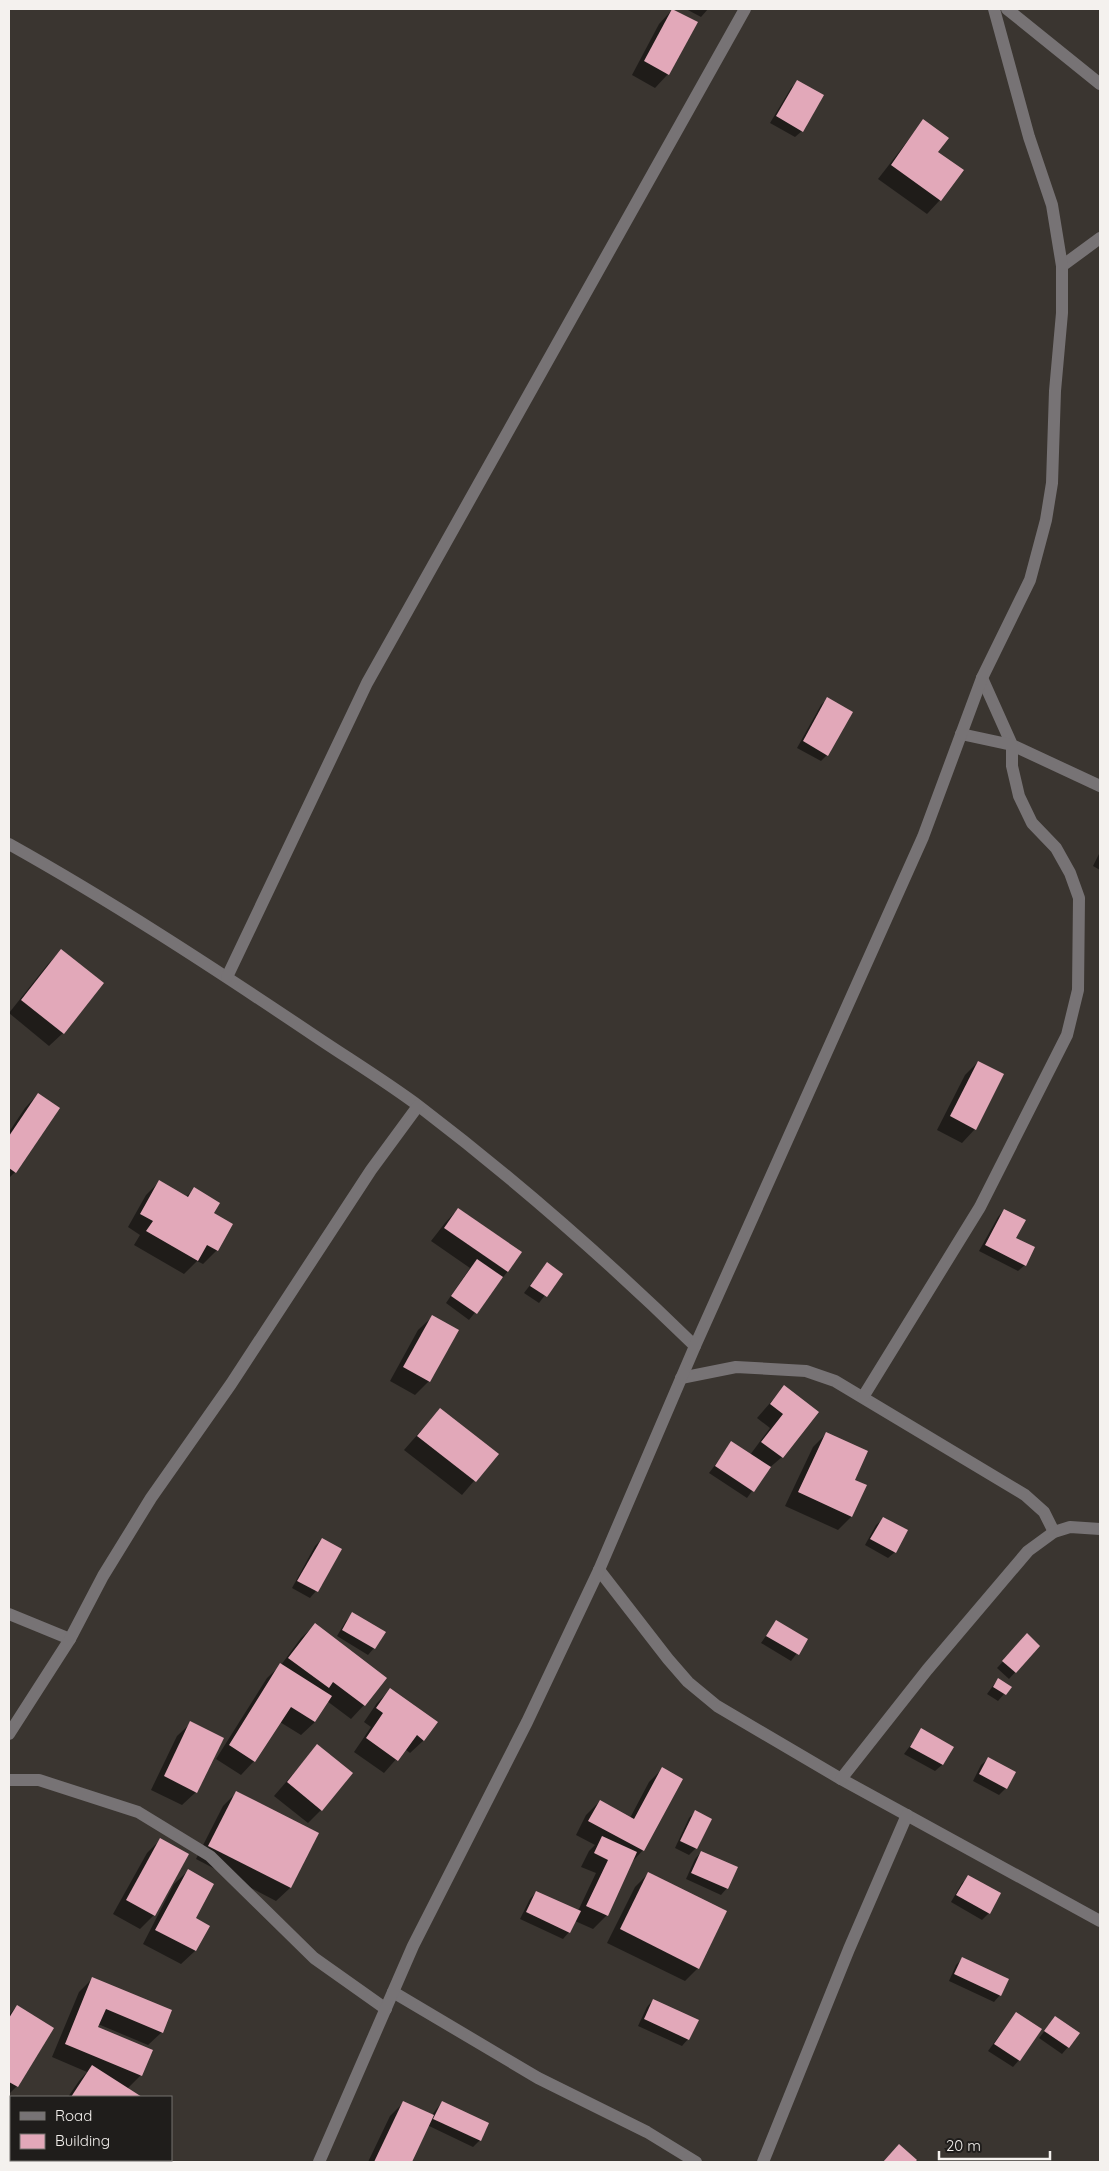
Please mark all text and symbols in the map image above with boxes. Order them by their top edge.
legend [10,2096,172,2161]
text: Road [55,2106,92,2125]
scale bar [939,2128,1050,2160]
text: Building [55,2131,110,2150]
text: 20 m [946,2136,981,2155]

